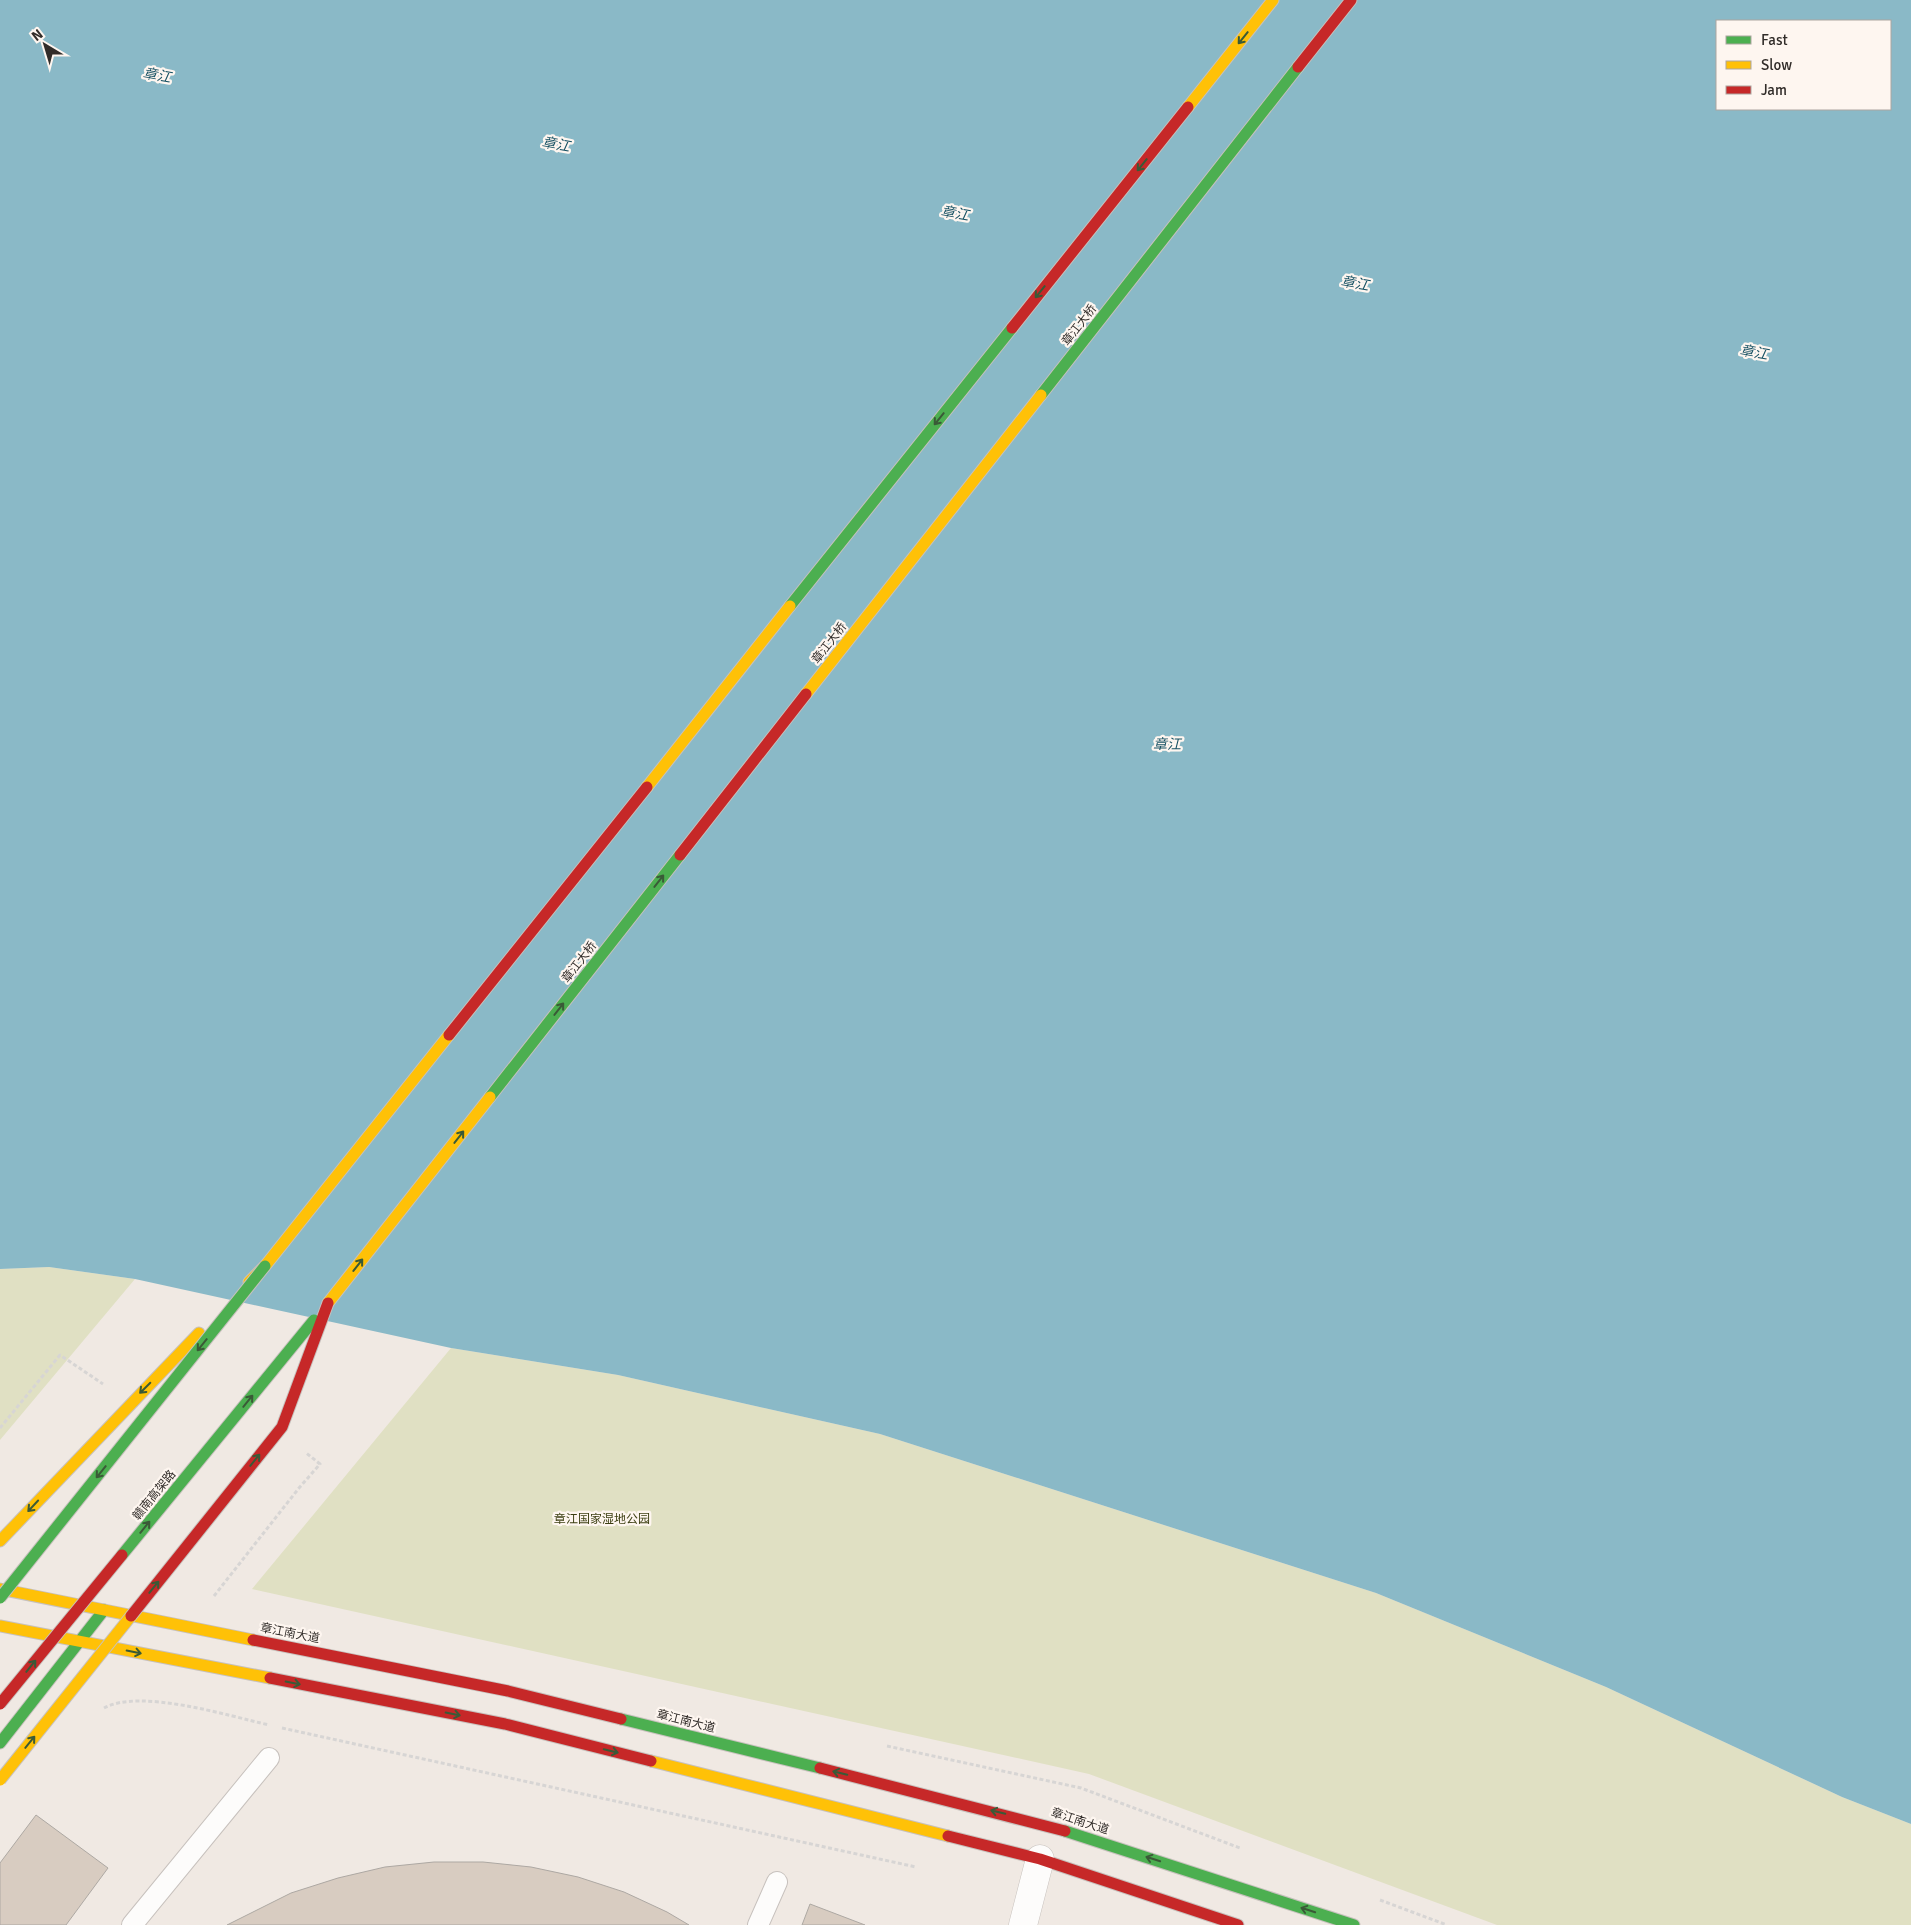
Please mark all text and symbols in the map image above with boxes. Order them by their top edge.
north arrow [20,20,70,70]
legend [1716,20,1891,110]
text: N [28,25,46,45]
one-way arrow [1237,31,1248,44]
text: Fast [1761,31,1788,49]
text: Slow [1761,56,1792,74]
water label: 章江 [142,65,174,87]
text: Jam [1761,81,1787,99]
water label: 章江 [541,134,573,156]
one-way arrow [1136,158,1147,171]
water label: 章江 [940,203,972,225]
water label: 章江 [1340,273,1372,295]
one-way arrow [1035,286,1046,299]
street label: 章江大桥 [1059,302,1100,349]
water label: 章江 [1739,342,1771,364]
one-way arrow [934,413,945,426]
street label: 章江大桥 [809,620,850,667]
water label: 章江 [1153,736,1183,753]
one-way arrow [654,875,665,888]
street label: 章江大桥 [559,939,600,986]
one-way arrow [554,1002,564,1016]
one-way arrow [453,1131,464,1144]
one-way arrow [353,1259,364,1272]
one-way arrow [197,1338,208,1351]
one-way arrow [139,1381,151,1394]
one-way arrow [242,1395,254,1408]
one-way arrow [249,1454,260,1467]
one-way arrow [95,1465,106,1478]
street label: 赣南高架路 [130,1467,179,1523]
one-way arrow [27,1499,39,1512]
park label: 章江国家湿地公园 [554,1512,650,1527]
one-way arrow [139,1521,150,1534]
one-way arrow [148,1581,159,1594]
street label: 章江南大道 [259,1620,321,1647]
one-way arrow [125,1648,141,1657]
one-way arrow [25,1660,36,1673]
one-way arrow [285,1678,301,1688]
street label: 章江南大道 [655,1707,717,1736]
one-way arrow [444,1709,460,1719]
one-way arrow [25,1735,36,1748]
one-way arrow [603,1746,619,1756]
one-way arrow [833,1768,849,1777]
street label: 章江南大道 [1049,1805,1111,1838]
one-way arrow [990,1807,1006,1816]
one-way arrow [1145,1854,1161,1864]
one-way arrow [1300,1905,1316,1914]

